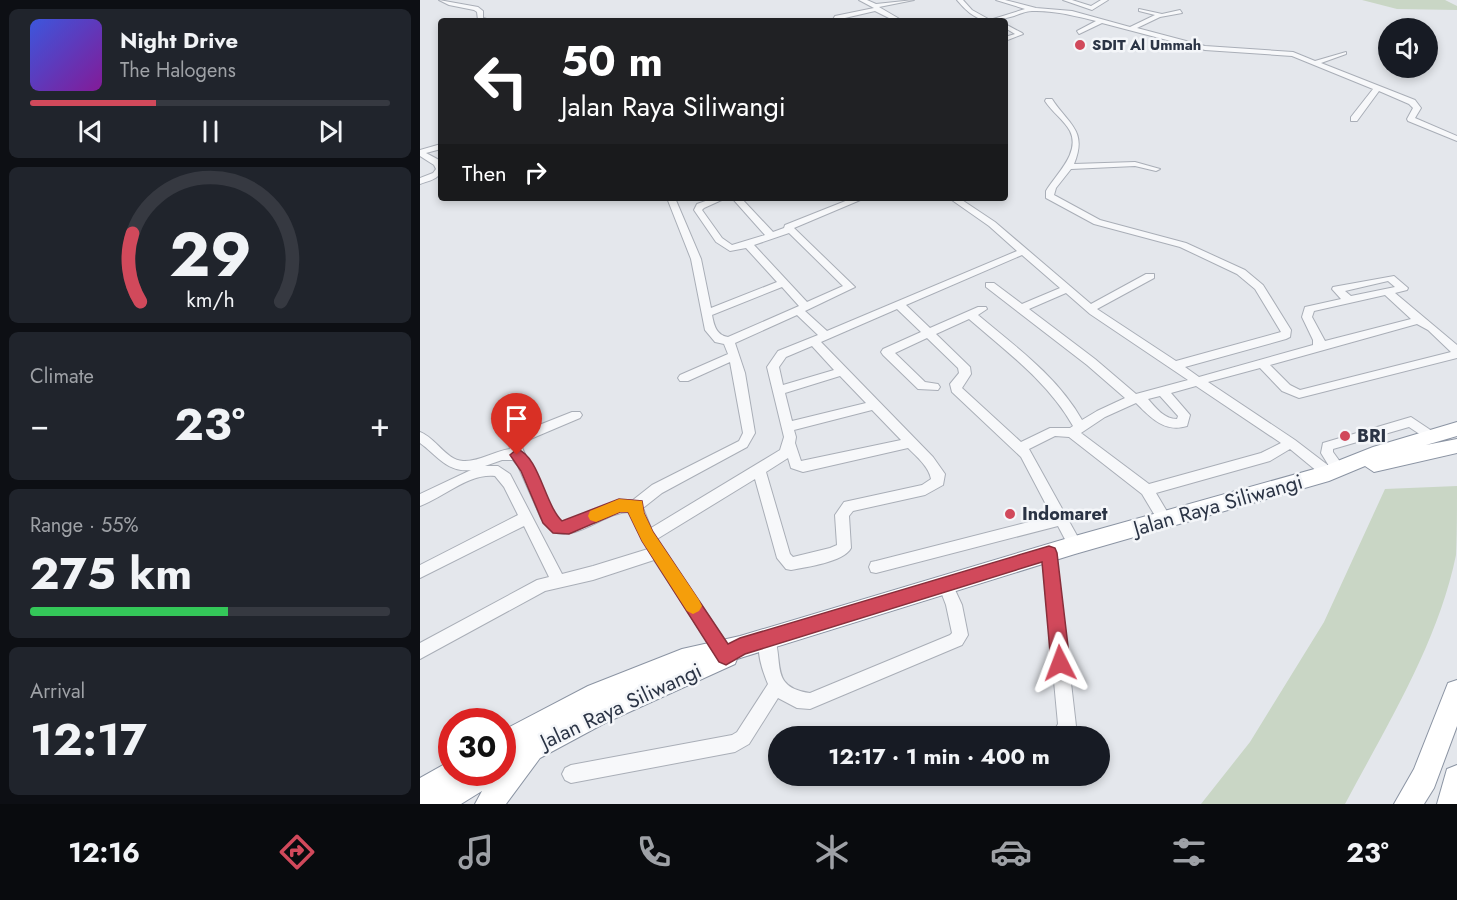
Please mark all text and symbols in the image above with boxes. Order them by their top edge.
map controls [1378,18,1438,78]
button: sound [1378,18,1438,78]
text: Night Drive [120,24,238,56]
text: 50 m [561,31,663,92]
place label: SDIT Al Ummah [1092,34,1201,56]
marker: SDIT Al Ummah [1073,38,1087,52]
icon: left [462,42,540,120]
text: The Halogens [120,56,236,85]
text: Jalan Raya Siliwangi [561,87,786,126]
icon: previous [74,115,107,148]
icon: pause [194,115,227,148]
icon: next [314,115,347,148]
icon: right [519,156,552,189]
text: Then [462,157,507,189]
text: 29 [169,209,251,299]
text: km/h [186,284,234,315]
text: Climate [30,362,94,391]
text: 23° [174,392,245,457]
pin [491,393,542,455]
text: − [30,401,49,448]
text: + [370,401,390,448]
icon: arrive [500,402,533,435]
place label: BRI [1357,423,1386,449]
marker: BRI [1338,429,1352,443]
street label: Jalan Raya Siliwangi [1127,466,1306,544]
place label: Indomaret [1022,501,1108,527]
marker: Indomaret [1003,507,1017,521]
text: Range · 55% [30,511,139,540]
text: 275 km [30,541,192,606]
position arrow [1028,631,1092,695]
street label: Jalan Raya Siliwangi [533,655,707,758]
text: Arrival [30,677,85,706]
text: 12:17 [30,707,147,772]
speed limit sign: 30 [438,708,516,786]
text: 12:17 · 1 min · 400 m [828,740,1050,772]
icon: directions [276,831,318,873]
icon: music [455,831,497,873]
icon: phone [633,831,675,873]
icon: climate [811,831,853,873]
icon: car [990,831,1032,873]
icon: filters [1168,831,1210,873]
text: 12:16 [68,833,140,872]
text: 23° [1346,833,1389,872]

